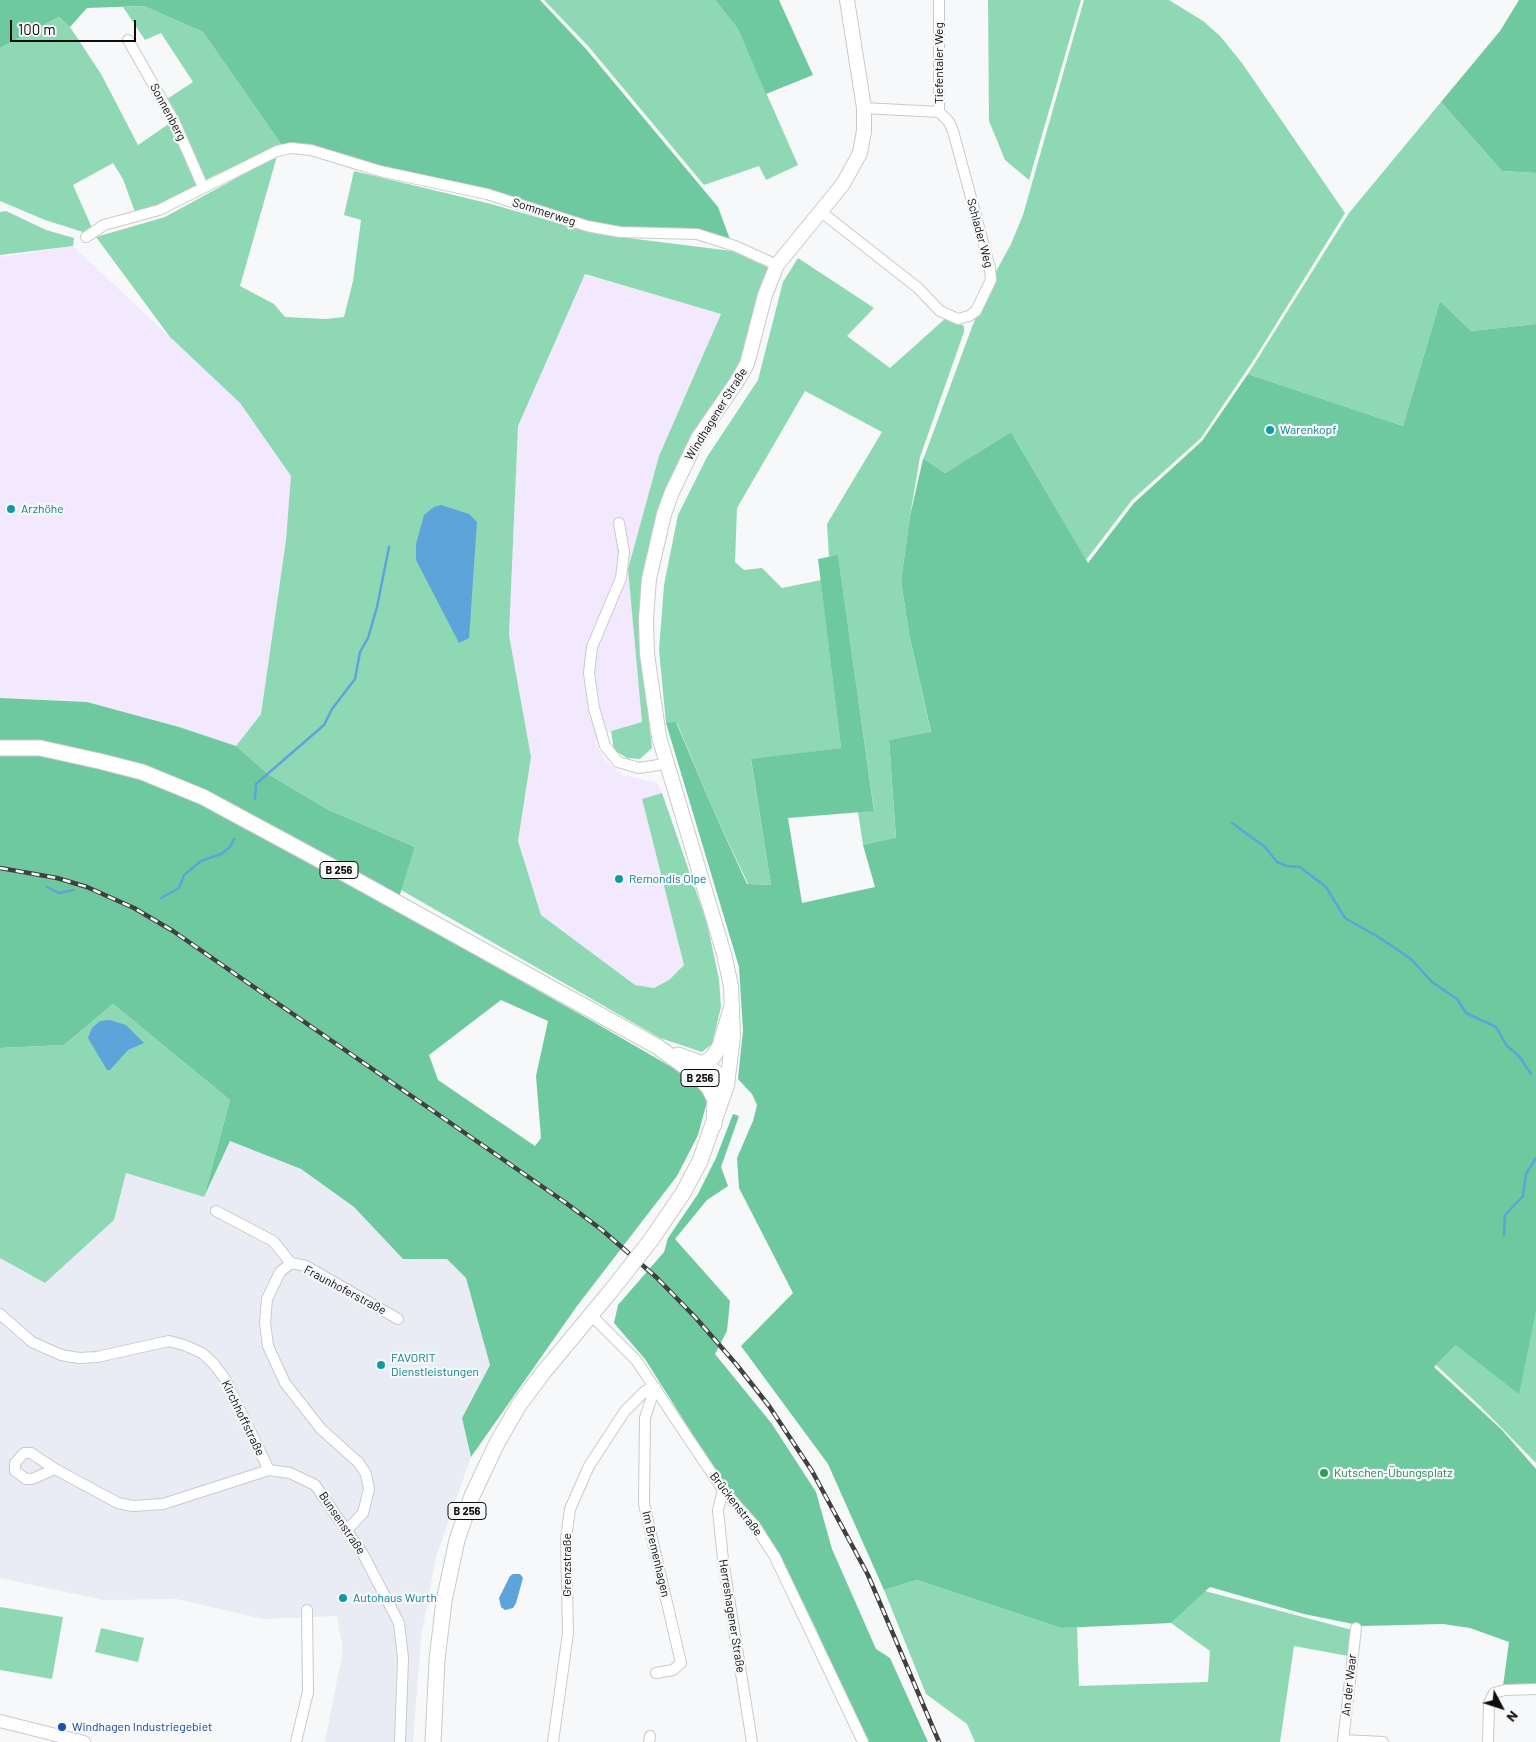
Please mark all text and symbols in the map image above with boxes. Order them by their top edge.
scale bar [12,10,139,42]
text: 100 m [18,20,56,38]
street label: Tiefentaler Weg [932,22,946,104]
street label: Sonnenberg [147,81,189,143]
street label: Sommerweg [511,195,577,229]
street label: Schlader Weg [964,197,996,269]
street label: Windhagener Straße [682,365,750,463]
place label: Warenkopf [1280,423,1336,437]
marker: Warenkopf [1264,424,1276,436]
place label: Arzhöhe [21,502,64,516]
marker: Arzhöhe [5,503,17,515]
road number: B 256 [320,862,358,878]
place label: Remondis Olpe [629,872,706,886]
marker: Remondis Olpe [613,873,625,885]
road number: B 256 [681,1070,719,1086]
street label: Fraunhoferstraße [301,1262,389,1318]
place label: FAVORIT Dienstleistungen [391,1351,479,1379]
marker: FAVORIT Dienstleistungen [375,1359,387,1371]
street label: Kirchhoffstraße [218,1378,268,1458]
place label: Kutschen-Übungsplatz [1334,1466,1453,1480]
marker: Kutschen-Übungsplatz [1318,1467,1330,1479]
street label: Brückenstraße [707,1469,765,1539]
street label: Bunsenstraße [316,1489,368,1557]
road number: B 256 [448,1502,486,1520]
street label: Im Bremenhagen [639,1509,673,1599]
street label: Grenzstraße [560,1533,574,1597]
street label: Herreshagener Straße [716,1558,748,1674]
place label: Autohaus Wurth [353,1591,437,1605]
marker: Autohaus Wurth [337,1592,349,1604]
street label: An der Waar [1339,1653,1359,1717]
north arrow [1476,1682,1526,1732]
text: N [1503,1708,1522,1726]
place label: Windhagen Industriegebiet [72,1720,212,1734]
marker: Windhagen Industriegebiet [56,1721,68,1733]

